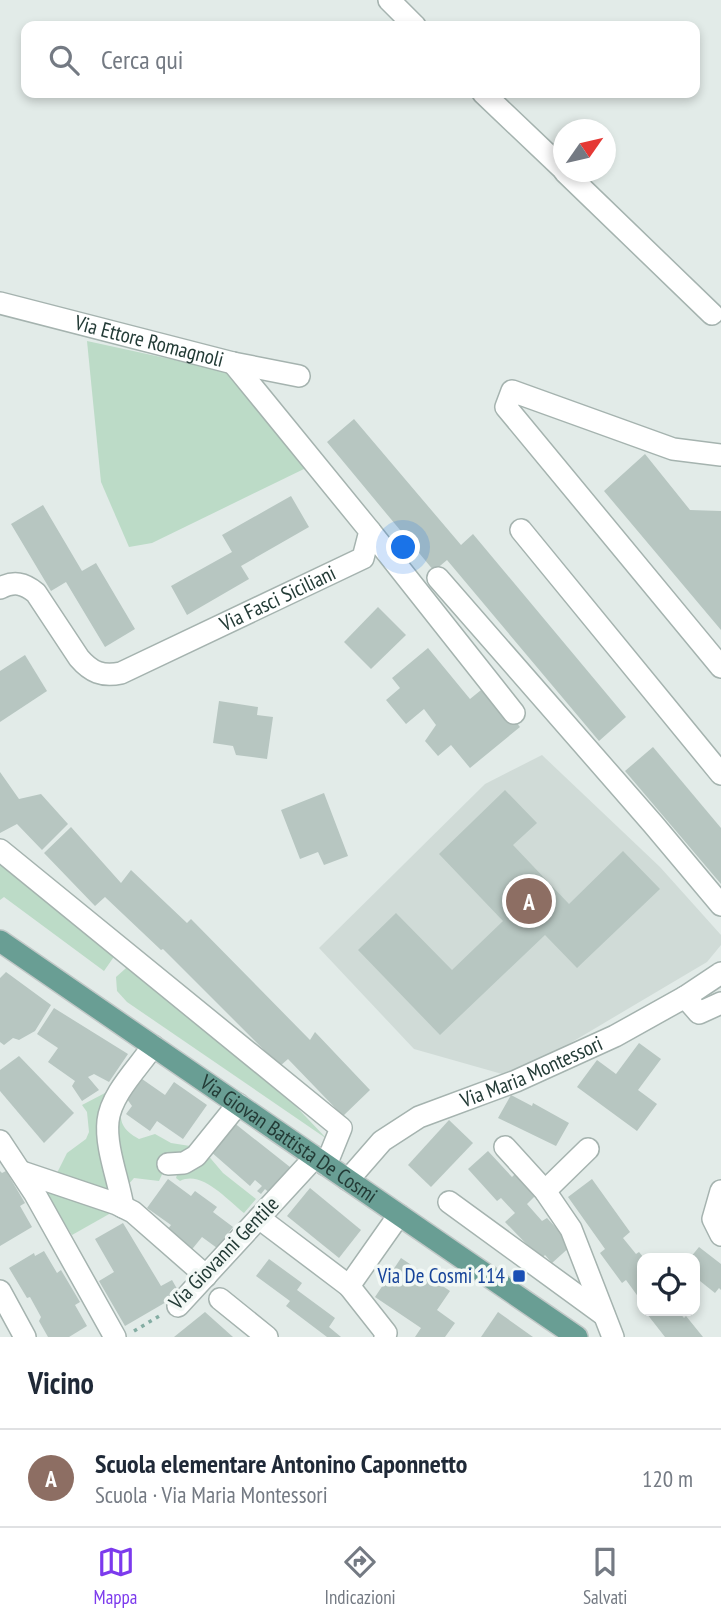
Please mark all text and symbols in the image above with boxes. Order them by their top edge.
search box [21,21,700,98]
icon: search [45,41,83,79]
text: Cerca qui [101,43,183,76]
north arrow [553,119,616,182]
street label: Via Ettore Romagnoli [71,309,227,373]
your location [386,530,420,564]
street label: Via Fasci Siciliani [214,559,340,638]
pin: A [506,875,552,927]
street label: Via Maria Montessori [456,1030,607,1114]
street label: Via Giovan Battista De Cosmi [194,1068,383,1209]
street label: Via Giovanni Gentile [162,1190,284,1316]
map controls [637,1253,700,1316]
button: locate [637,1253,700,1316]
place label: Via De Cosmi 114 [376,1262,506,1289]
marker: Via De Cosmi 114 [511,1268,527,1284]
text: Vicino [28,1363,94,1402]
text: Scuola elementare Antonino Caponnetto [95,1447,467,1480]
text: A [45,1464,57,1493]
text: 120 m [642,1464,693,1493]
text: Scuola · Via Maria Montessori [95,1480,328,1509]
tab: Mappa [94,1543,137,1609]
tab: Indicazioni [325,1543,396,1609]
tab: Salvati [583,1543,627,1609]

